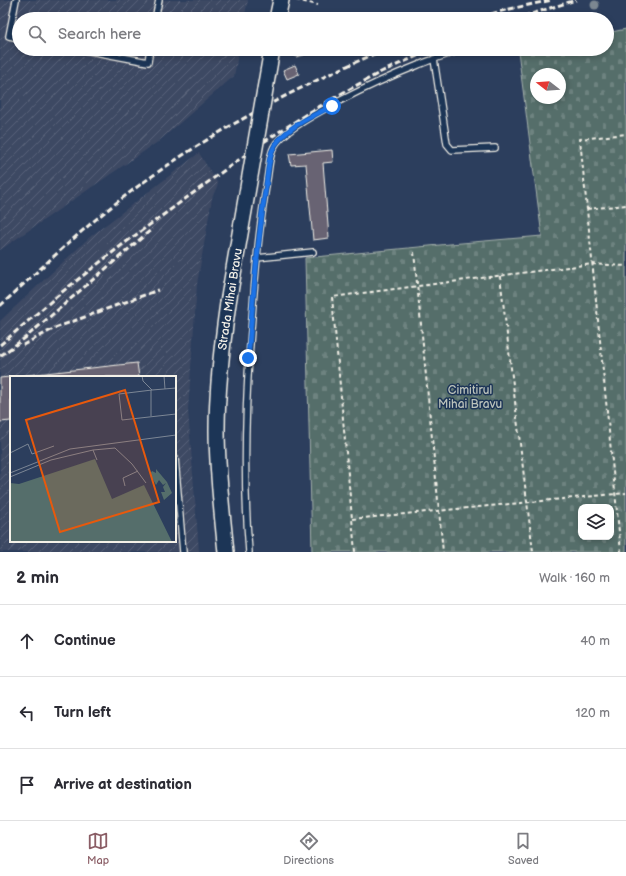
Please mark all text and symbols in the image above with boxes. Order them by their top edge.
search box [12,12,614,56]
icon: search [26,23,48,45]
text: Search here [58,25,141,44]
north arrow [530,68,566,104]
route start [323,97,341,115]
street label: Strada Mihai Bravu [215,247,246,351]
route end [239,349,257,367]
inset map [10,376,176,542]
park label: Cimitirul Mihai Bravu [438,383,502,412]
map controls [578,504,614,540]
button: layers [578,504,614,540]
text: 2 min [16,568,59,588]
text: Walk · 160 m [539,570,610,586]
icon: ahead [16,630,38,652]
text: Continue [54,631,116,650]
text: 40 m [580,633,610,649]
icon: left [16,702,38,724]
text: Turn left [54,703,111,722]
text: 120 m [575,705,610,721]
icon: arrive [16,774,38,796]
text: Arrive at destination [54,775,192,794]
tab: Map [87,830,109,867]
tab: Directions [283,830,334,867]
tab: Saved [508,830,539,867]

